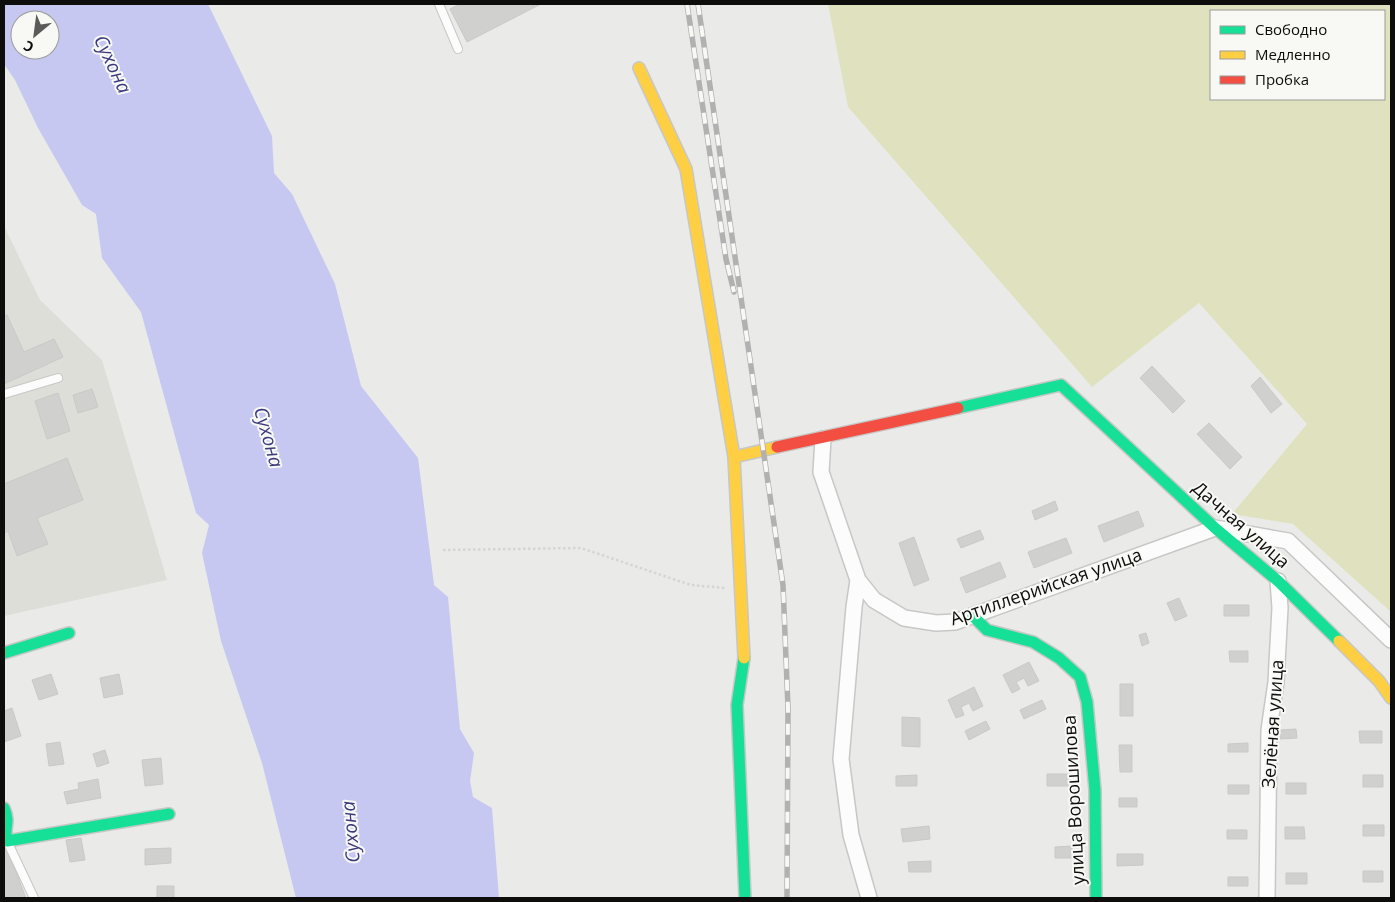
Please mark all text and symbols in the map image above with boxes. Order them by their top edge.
north arrow [10,10,60,60]
legend [1210,10,1385,100]
text: Свободно [1255,19,1327,39]
water label: Сухона [88,30,138,98]
text: С [20,36,37,57]
text: Медленно [1255,44,1331,64]
text: Пробка [1255,69,1309,89]
water label: Сухона [248,404,290,471]
street label: Дачная улица [1188,475,1295,573]
street label: Артиллерийская улица [946,542,1145,630]
street label: Зелёная улица [1256,659,1288,789]
street label: улица Ворошилова [1057,715,1089,886]
water label: Сухона [334,800,366,864]

